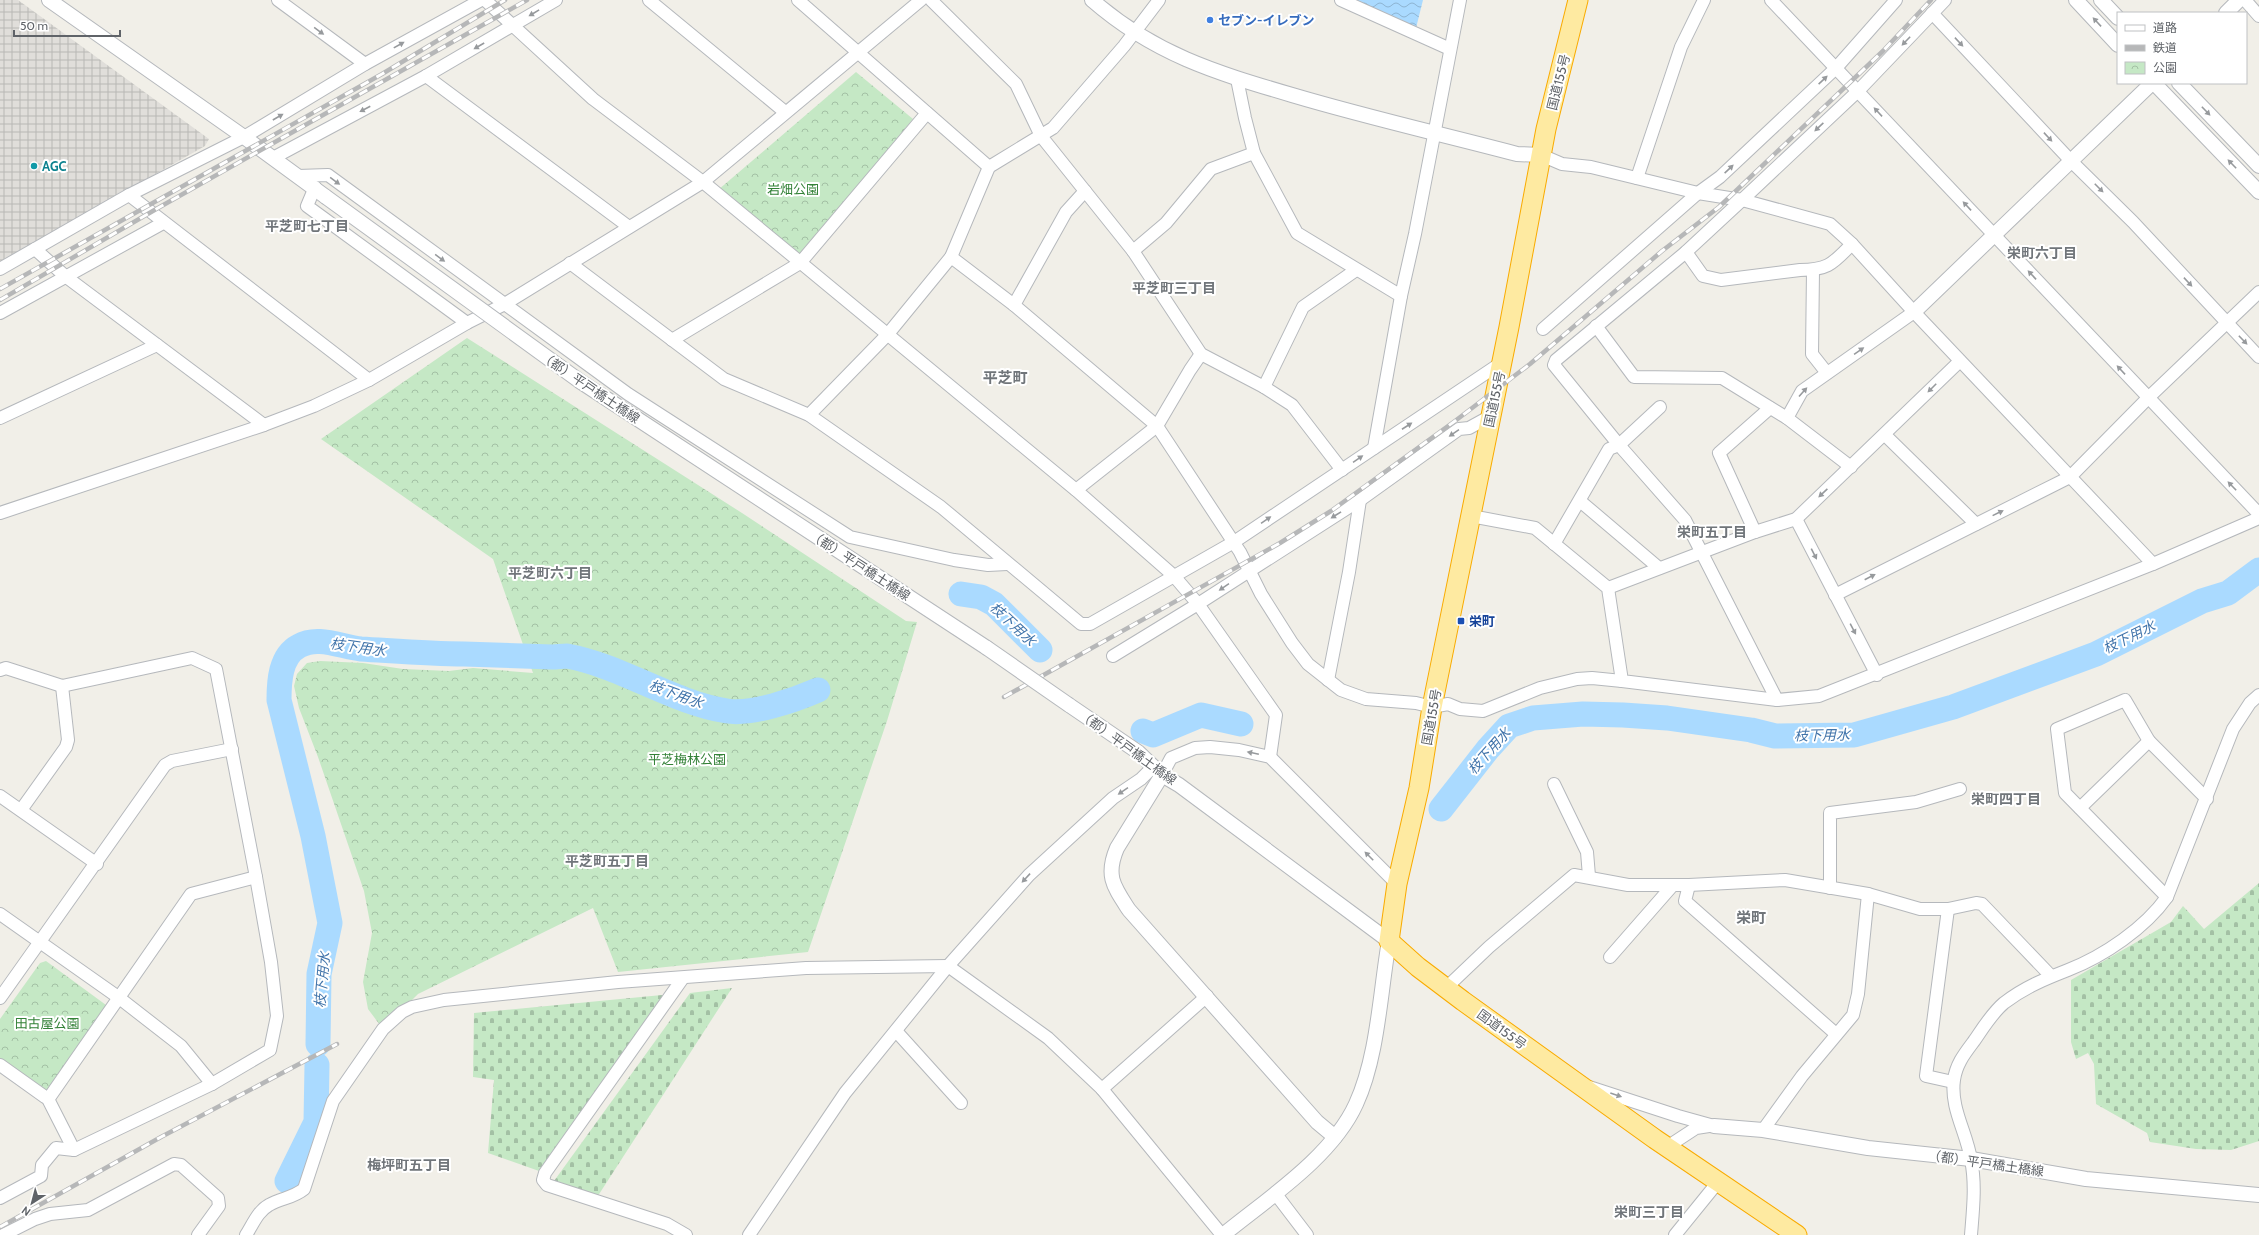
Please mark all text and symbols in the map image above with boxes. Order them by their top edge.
one-way arrow [529,9,539,17]
scale bar [14,12,120,38]
place label: セブン-イレブン [1218,12,1314,28]
legend [2117,12,2247,84]
marker: セブン-イレブン [1205,15,1215,25]
one-way arrow [2092,17,2102,27]
text: 50 m [20,18,48,33]
text: 道路 [2153,20,2177,35]
one-way arrow [314,26,324,34]
one-way arrow [1901,36,1910,46]
one-way arrow [1954,37,1963,46]
text: 鉄道 [2153,40,2177,55]
one-way arrow [393,42,405,49]
one-way arrow [473,42,485,49]
street label: 国道155号 [1543,52,1573,112]
text: 公園 [2153,60,2177,75]
one-way arrow [1819,76,1828,85]
one-way arrow [360,106,371,112]
one-way arrow [2201,106,2211,116]
one-way arrow [1873,107,1883,117]
one-way arrow [272,114,284,121]
one-way arrow [1814,123,1825,132]
one-way arrow [2043,132,2052,141]
place label: AGC [42,158,67,174]
one-way arrow [2227,159,2237,169]
marker: AGC [29,161,39,171]
one-way arrow [1724,164,1734,174]
one-way arrow [329,177,340,185]
park label: 岩畑公園 [767,181,819,197]
one-way arrow [2094,183,2104,193]
one-way arrow [1963,201,1972,212]
district label: 平芝町七丁目 [265,217,349,235]
district label: 栄町六丁目 [2007,244,2077,262]
one-way arrow [434,254,445,262]
one-way arrow [2027,270,2037,280]
one-way arrow [2184,277,2193,287]
district label: 平芝町三丁目 [1132,279,1216,297]
one-way arrow [2238,335,2248,345]
one-way arrow [1854,347,1864,355]
street label: （都）平戸橋土橋線 [537,348,643,426]
one-way arrow [2116,365,2126,375]
district label: 平芝町 [982,369,1028,387]
street label: 国道155号 [1480,369,1508,429]
one-way arrow [1927,383,1937,393]
one-way arrow [1798,387,1808,397]
one-way arrow [1402,422,1412,430]
one-way arrow [1449,429,1459,437]
one-way arrow [1352,455,1364,462]
one-way arrow [2227,481,2237,491]
one-way arrow [1818,488,1828,498]
one-way arrow [1993,510,2004,516]
one-way arrow [1330,512,1342,519]
one-way arrow [1261,516,1271,524]
district label: 栄町五丁目 [1677,523,1747,541]
street label: （都）平戸橋土橋線 [807,526,913,604]
one-way arrow [1810,548,1817,559]
district label: 平芝町六丁目 [508,564,592,582]
one-way arrow [1864,574,1875,580]
one-way arrow [1219,583,1229,591]
water label: 枝下用水 [986,598,1041,651]
place label: 栄町 [1469,613,1495,629]
marker: 栄町 [1456,616,1466,626]
water label: 枝下用水 [2100,616,2160,657]
one-way arrow [1850,623,1856,635]
water label: 枝下用水 [329,634,389,660]
water label: 枝下用水 [647,676,707,713]
street label: 国道155号 [1418,687,1444,747]
street label: （都）平戸橋土橋線 [1076,706,1180,788]
water label: 枝下用水 [1464,723,1516,778]
water label: 枝下用水 [1794,725,1852,744]
one-way arrow [1246,750,1259,756]
park label: 平芝梅林公園 [648,751,726,767]
one-way arrow [1118,787,1128,795]
district label: 栄町四丁目 [1971,790,2041,808]
one-way arrow [1364,851,1374,861]
district label: 平芝町五丁目 [565,852,649,870]
one-way arrow [1022,873,1031,882]
district label: 栄町 [1736,909,1766,927]
water label: 枝下用水 [311,949,334,1009]
street label: 国道155号 [1474,1006,1530,1052]
park label: 田古屋公園 [14,1015,80,1031]
one-way arrow [1611,1092,1623,1098]
street label: （都）平戸橋土橋線 [1927,1147,2045,1179]
district label: 梅坪町五丁目 [367,1156,451,1174]
north arrow [12,1183,52,1223]
text: N [19,1203,33,1219]
district label: 栄町三丁目 [1614,1203,1684,1221]

